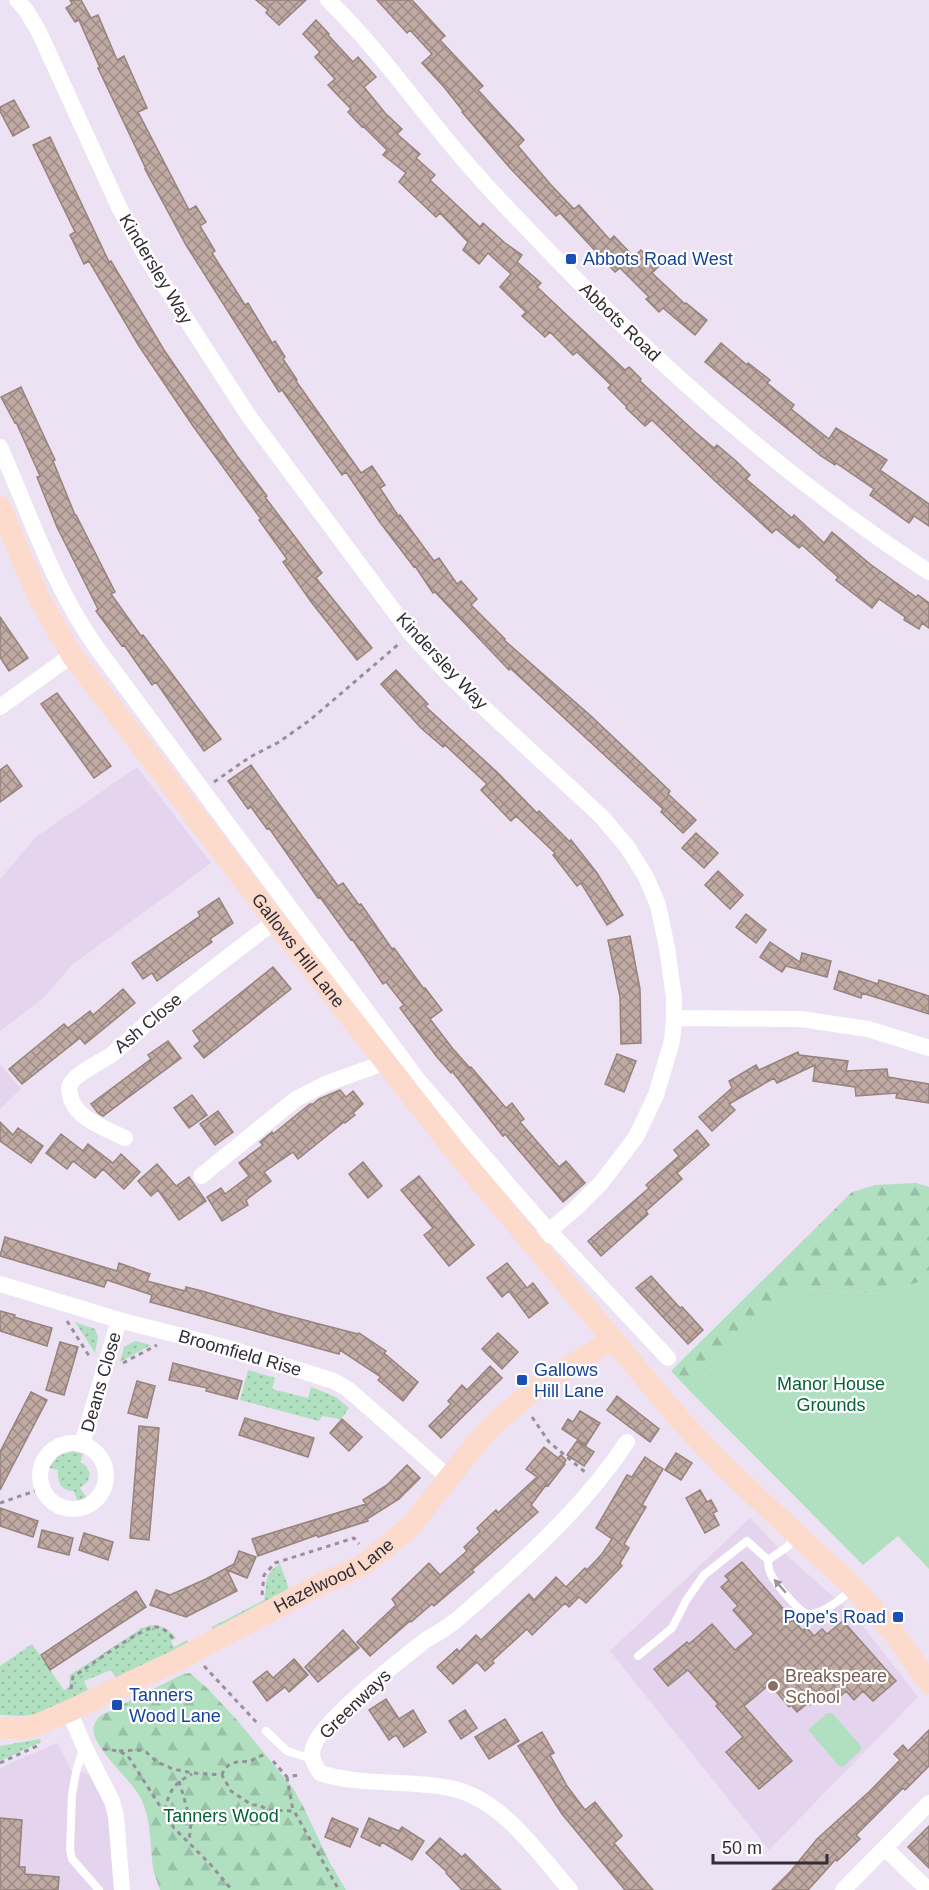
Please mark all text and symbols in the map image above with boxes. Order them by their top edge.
street label: Kindersley Way [115,211,197,327]
place label: Abbots Road West [583,249,733,269]
marker: Abbots Road West [564,252,578,266]
street label: Abbots Road [576,279,664,365]
street label: Kindersley Way [392,609,492,713]
street label: Gallows Hill Lane [248,889,349,1011]
street label: Ash Close [110,989,186,1057]
street label: Broomfield Rise [176,1326,304,1380]
street label: Deans Close [77,1330,125,1434]
place label: Gallows Hill Lane [534,1360,604,1401]
marker: Gallows Hill Lane [515,1373,529,1387]
park label: Manor House Grounds [777,1374,885,1415]
street label: Hazelwood Lane [271,1534,398,1617]
one-way arrow [774,1579,787,1594]
place label: Pope's Road [783,1607,886,1627]
marker: Pope's Road [891,1610,905,1624]
street label: Greenways [315,1665,395,1743]
place label: Breakspeare School [785,1666,887,1707]
marker: Breakspeare School [766,1679,780,1693]
place label: Tanners Wood Lane [129,1685,221,1726]
marker: Tanners Wood Lane [110,1698,124,1712]
park label: Tanners Wood [163,1806,279,1826]
scale bar [713,1827,827,1865]
text: 50 m [722,1838,762,1858]

